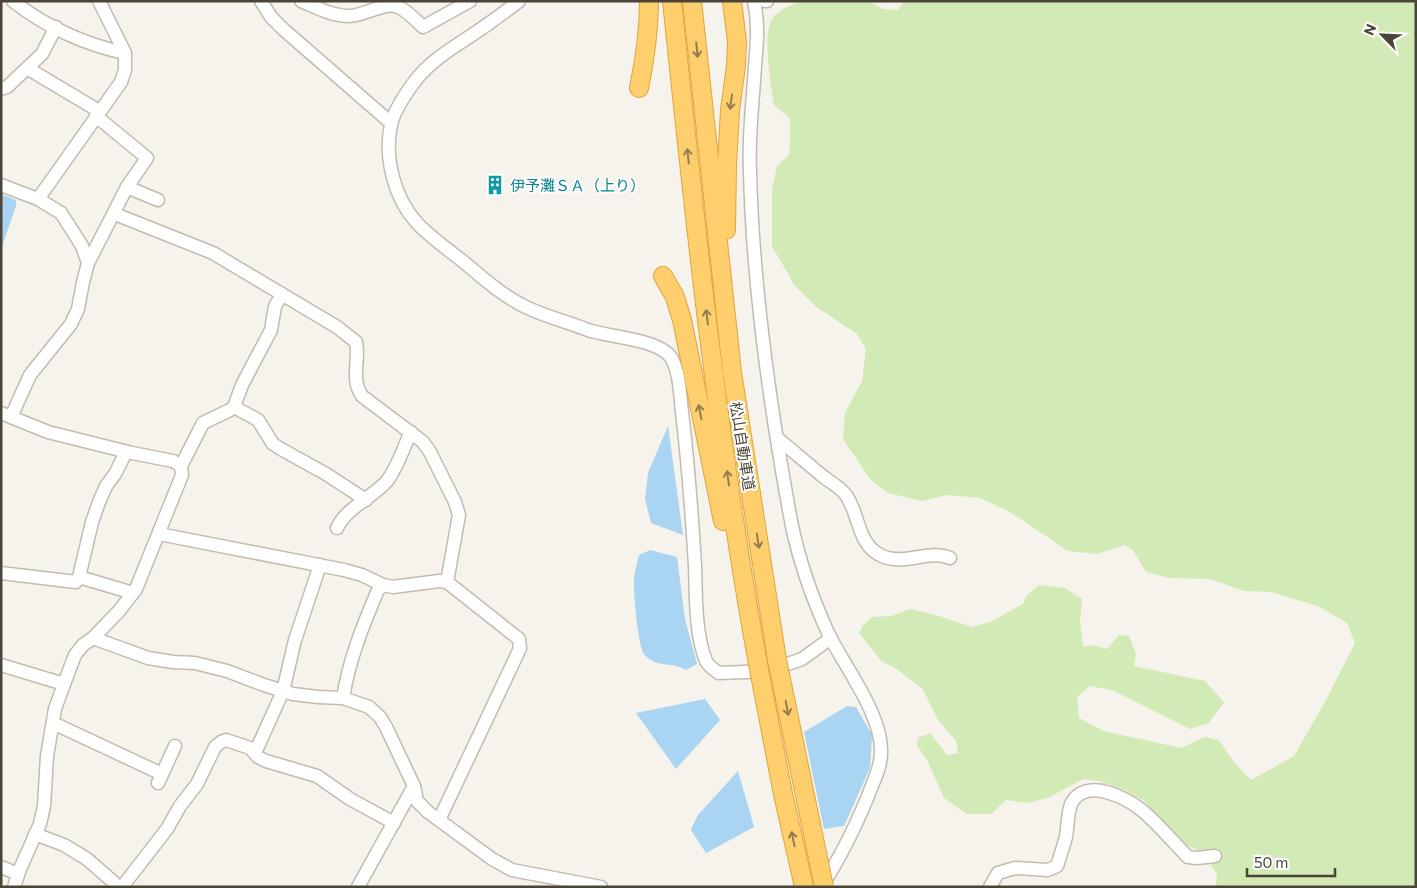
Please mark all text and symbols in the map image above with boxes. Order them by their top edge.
north arrow [1357,10,1407,60]
text: N [1360,21,1380,38]
one-way arrow [692,41,702,57]
one-way arrow [726,93,736,109]
one-way arrow [683,148,693,164]
building icon: 伊予灘ＳＡ（上り） [484,174,506,196]
place label: 伊予灘ＳＡ（上り） [510,176,645,194]
one-way arrow [702,309,712,325]
street label: 松山自動車道 [727,400,759,492]
one-way arrow [695,405,705,421]
one-way arrow [723,470,733,486]
one-way arrow [753,532,763,548]
one-way arrow [782,700,792,716]
one-way arrow [788,832,797,848]
scale bar [1247,846,1334,878]
text: 50 m [1254,853,1288,871]

